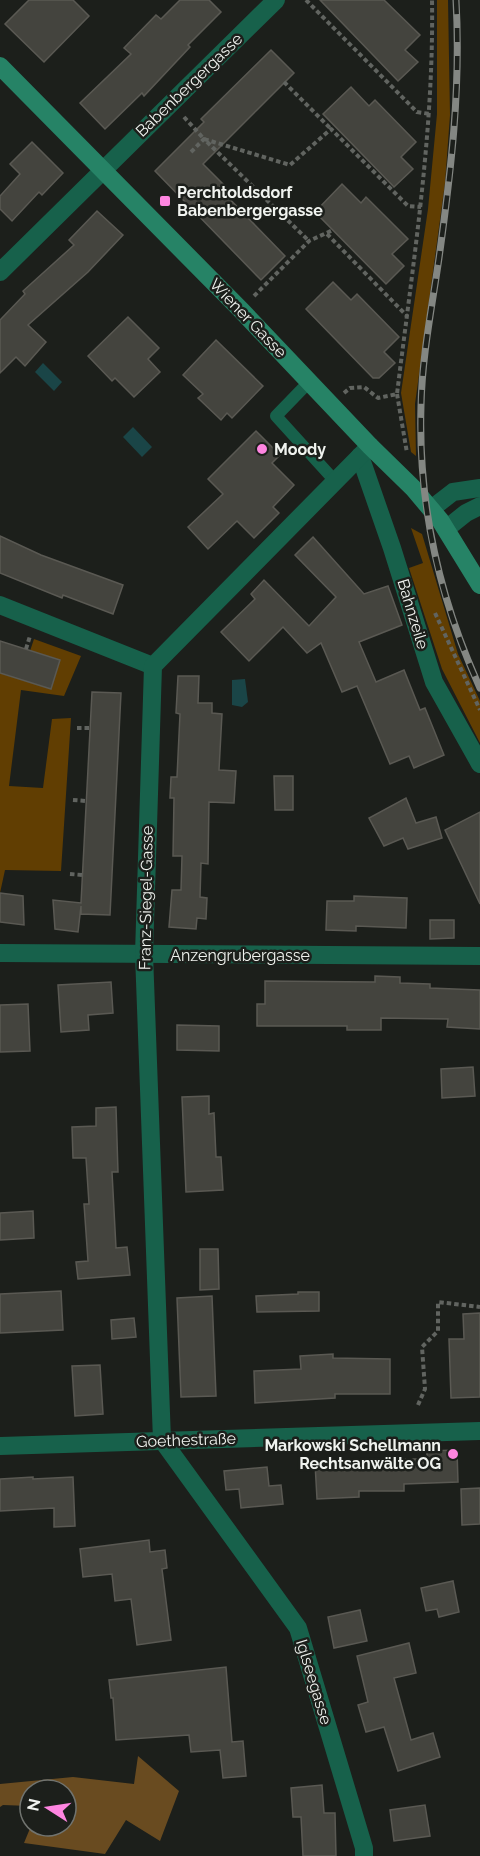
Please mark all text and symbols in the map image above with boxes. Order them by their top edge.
street label: Babenbergergasse [132,29,246,141]
place label: Perchtoldsdorf Babenbergergasse [177,183,323,220]
marker: Perchtoldsdorf Babenbergergasse [158,194,172,208]
street label: Wiener Gasse [205,274,291,362]
place label: Moody [274,440,326,459]
marker: Moody [255,442,269,456]
street label: Bahnzeile [393,577,433,651]
street label: Franz-Siegel-Gasse [135,826,157,970]
street label: Anzengrubergasse [170,946,310,965]
street label: Goethestraße [136,1429,236,1451]
place label: Markowski Schellmann Rechtsanwälte OG [264,1436,441,1473]
marker: Markowski Schellmann Rechtsanwälte OG [446,1447,460,1461]
street label: Iglseegasse [292,1637,336,1727]
north arrow [18,1778,78,1838]
text: N [23,1797,44,1813]

